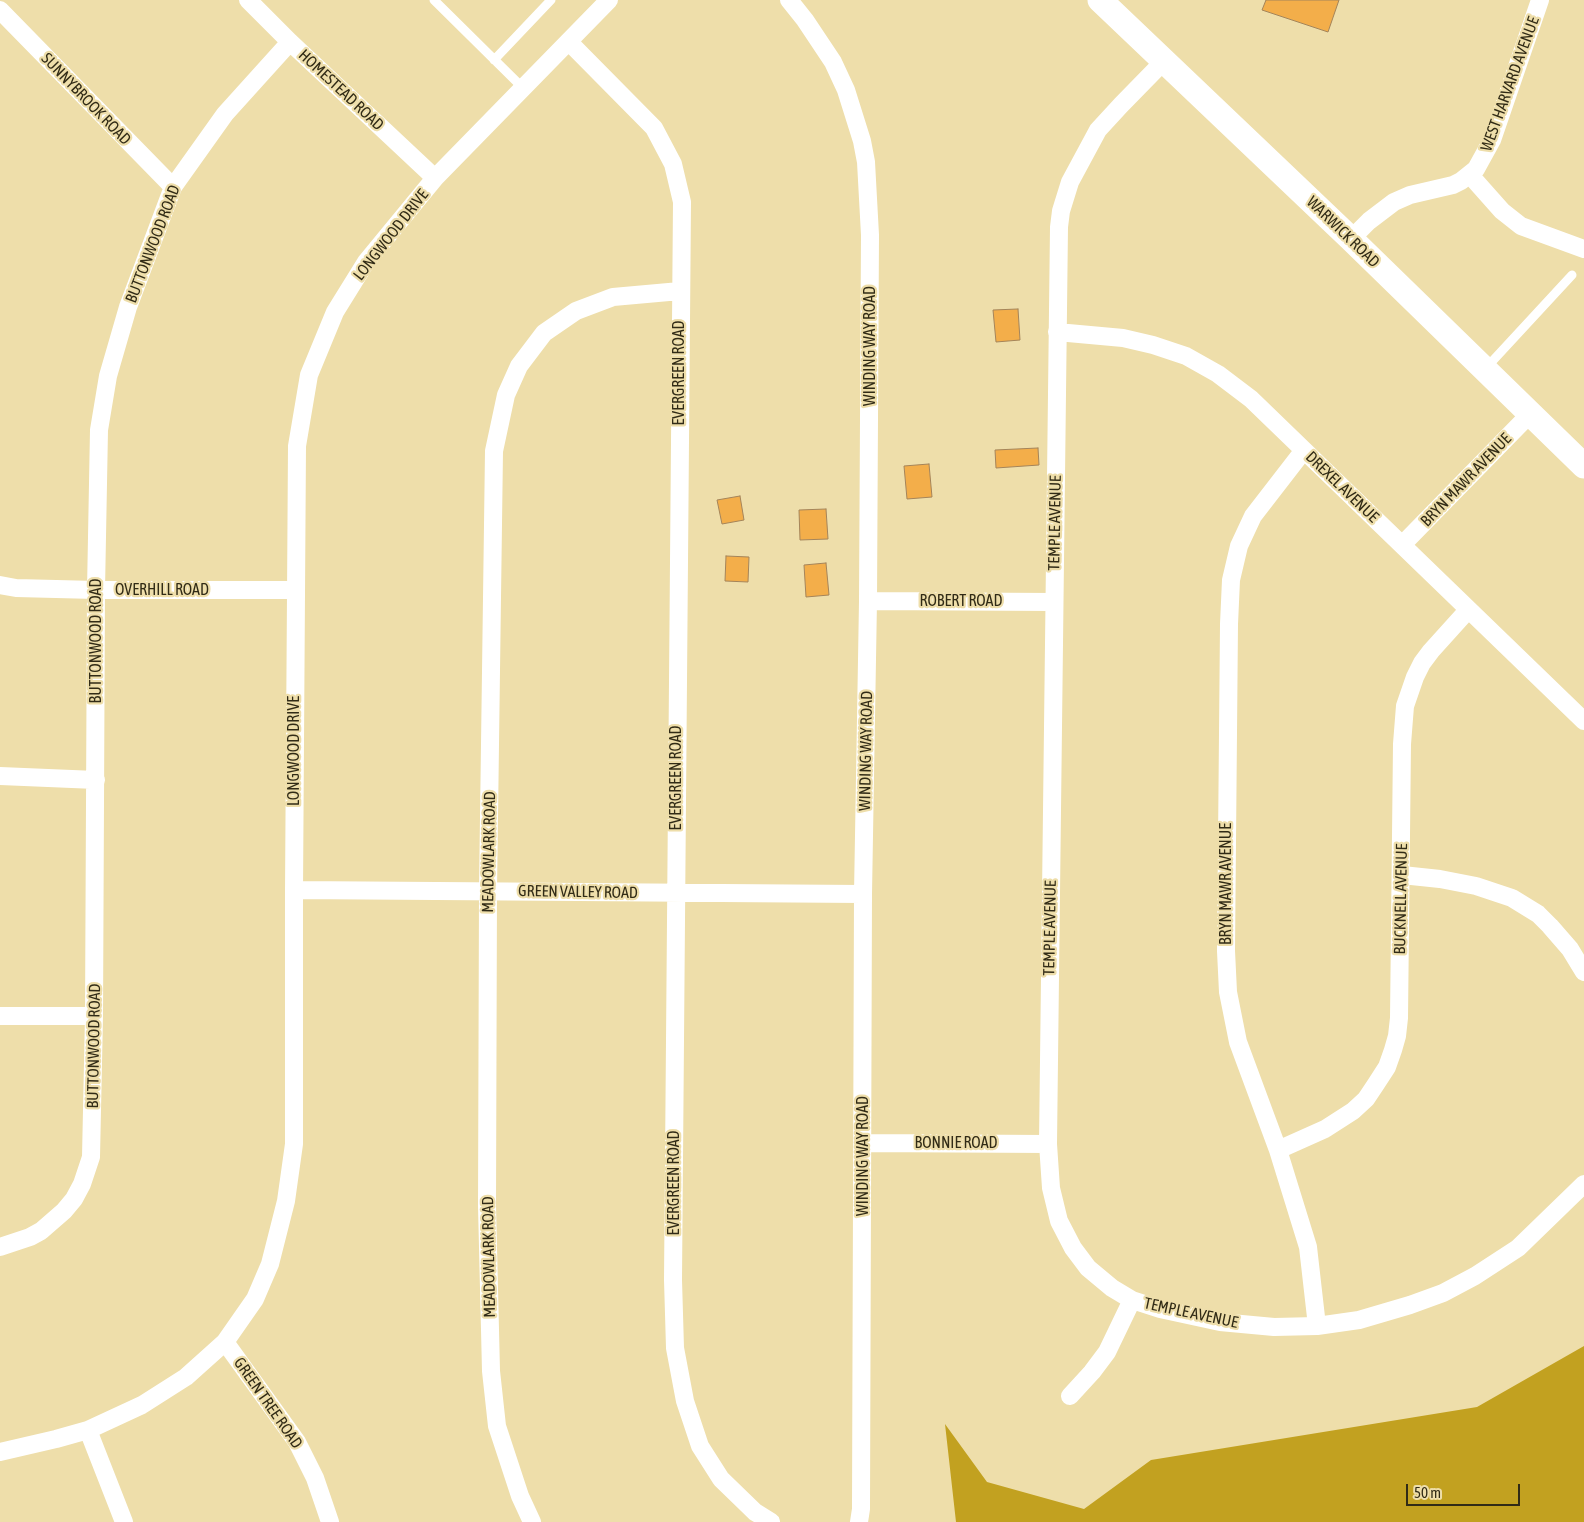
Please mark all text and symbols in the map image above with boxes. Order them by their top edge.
street label: WEST HARVARD AVENUE [1477,14,1543,154]
street label: HOMESTEAD ROAD [294,46,388,134]
street label: SUNNYBROOK ROAD [37,49,135,149]
street label: BUTTONWOOD ROAD [122,182,184,306]
street label: LONGWOOD DRIVE [350,186,432,284]
street label: WARWICK ROAD [1303,192,1383,272]
street label: WINDING WAY ROAD [860,286,880,406]
street label: EVERGREEN ROAD [669,320,689,426]
street label: BRYN MAWR AVENUE [1417,429,1515,531]
street label: DREXEL AVENUE [1302,447,1382,527]
street label: TEMPLE AVENUE [1045,475,1065,571]
street label: BUTTONWOOD ROAD [86,579,106,703]
street label: OVERHILL ROAD [115,580,209,600]
street label: ROBERT ROAD [920,591,1002,611]
street label: WINDING WAY ROAD [855,691,877,811]
street label: LONGWOOD DRIVE [284,696,304,806]
street label: EVERGREEN ROAD [666,725,686,831]
street label: MEADOWLARK ROAD [478,791,500,913]
street label: BRYN MAWR AVENUE [1216,823,1236,945]
street label: BUCKNELL AVENUE [1390,843,1412,955]
street label: TEMPLE AVENUE [1040,880,1060,976]
street label: GREEN VALLEY ROAD [518,881,638,903]
street label: BUTTONWOOD ROAD [83,983,105,1109]
street label: WINDING WAY ROAD [853,1096,873,1216]
street label: EVERGREEN ROAD [664,1130,684,1236]
street label: BONNIE ROAD [915,1133,997,1153]
street label: MEADOWLARK ROAD [478,1196,500,1318]
street label: TEMPLE AVENUE [1142,1294,1240,1332]
street label: GREEN TREE ROAD [230,1354,306,1452]
scale bar [1409,1474,1523,1506]
text: 50 m [1414,1484,1441,1501]

